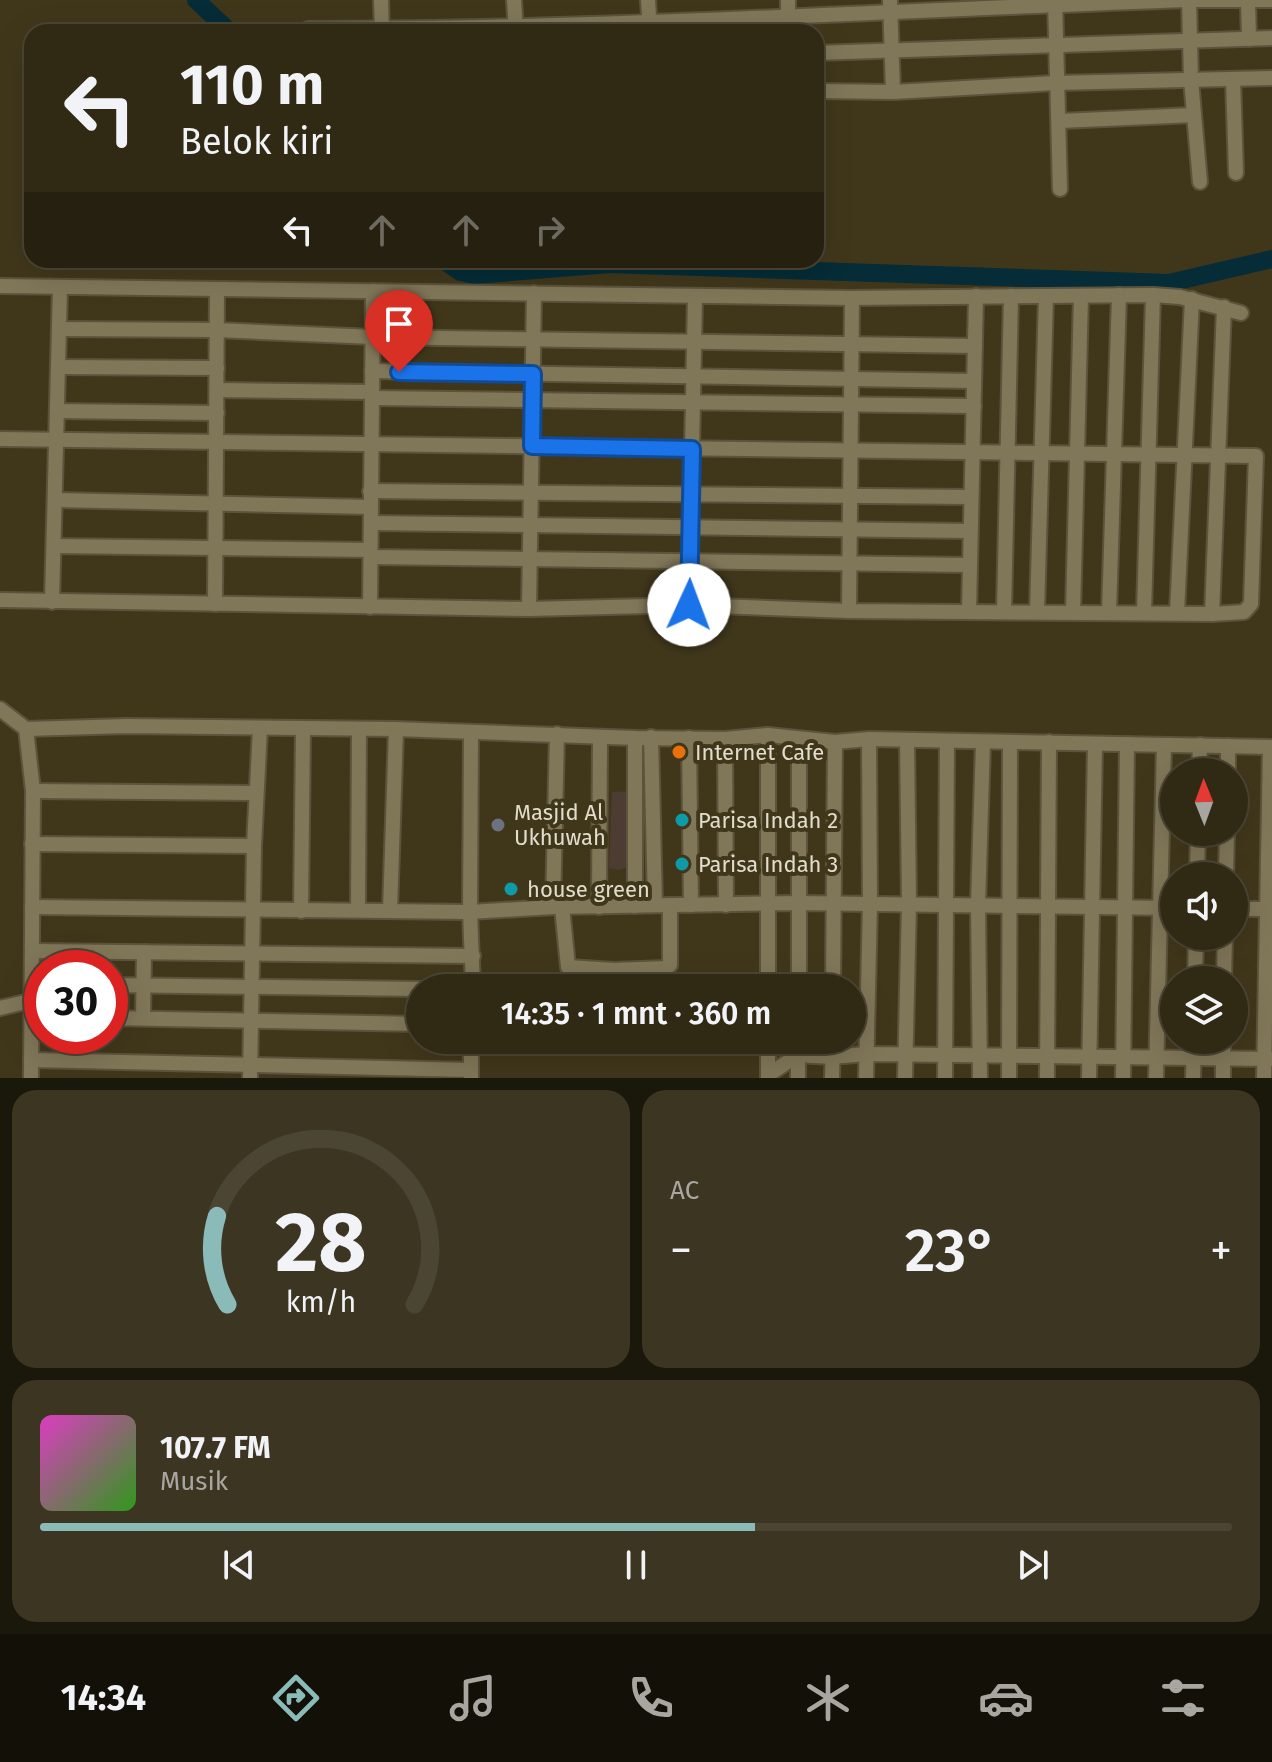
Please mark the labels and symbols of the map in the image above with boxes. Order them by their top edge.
pin [365,290,433,372]
position arrow [647,563,731,647]
place label: Internet Cafe [695,739,824,766]
marker: Internet Cafe [670,743,688,761]
north arrow [1160,758,1248,846]
place label: Masjid Al Ukhuwah [514,799,606,851]
place label: Parisa Indah 2 [698,807,838,834]
marker: Parisa Indah 2 [673,811,691,829]
marker: Masjid Al Ukhuwah [489,816,507,834]
place label: Parisa Indah 3 [698,851,838,878]
marker: Parisa Indah 3 [673,855,691,873]
place label: house green [527,876,650,903]
marker: house green [502,880,520,898]
speed limit sign: 30 [24,950,128,1054]

